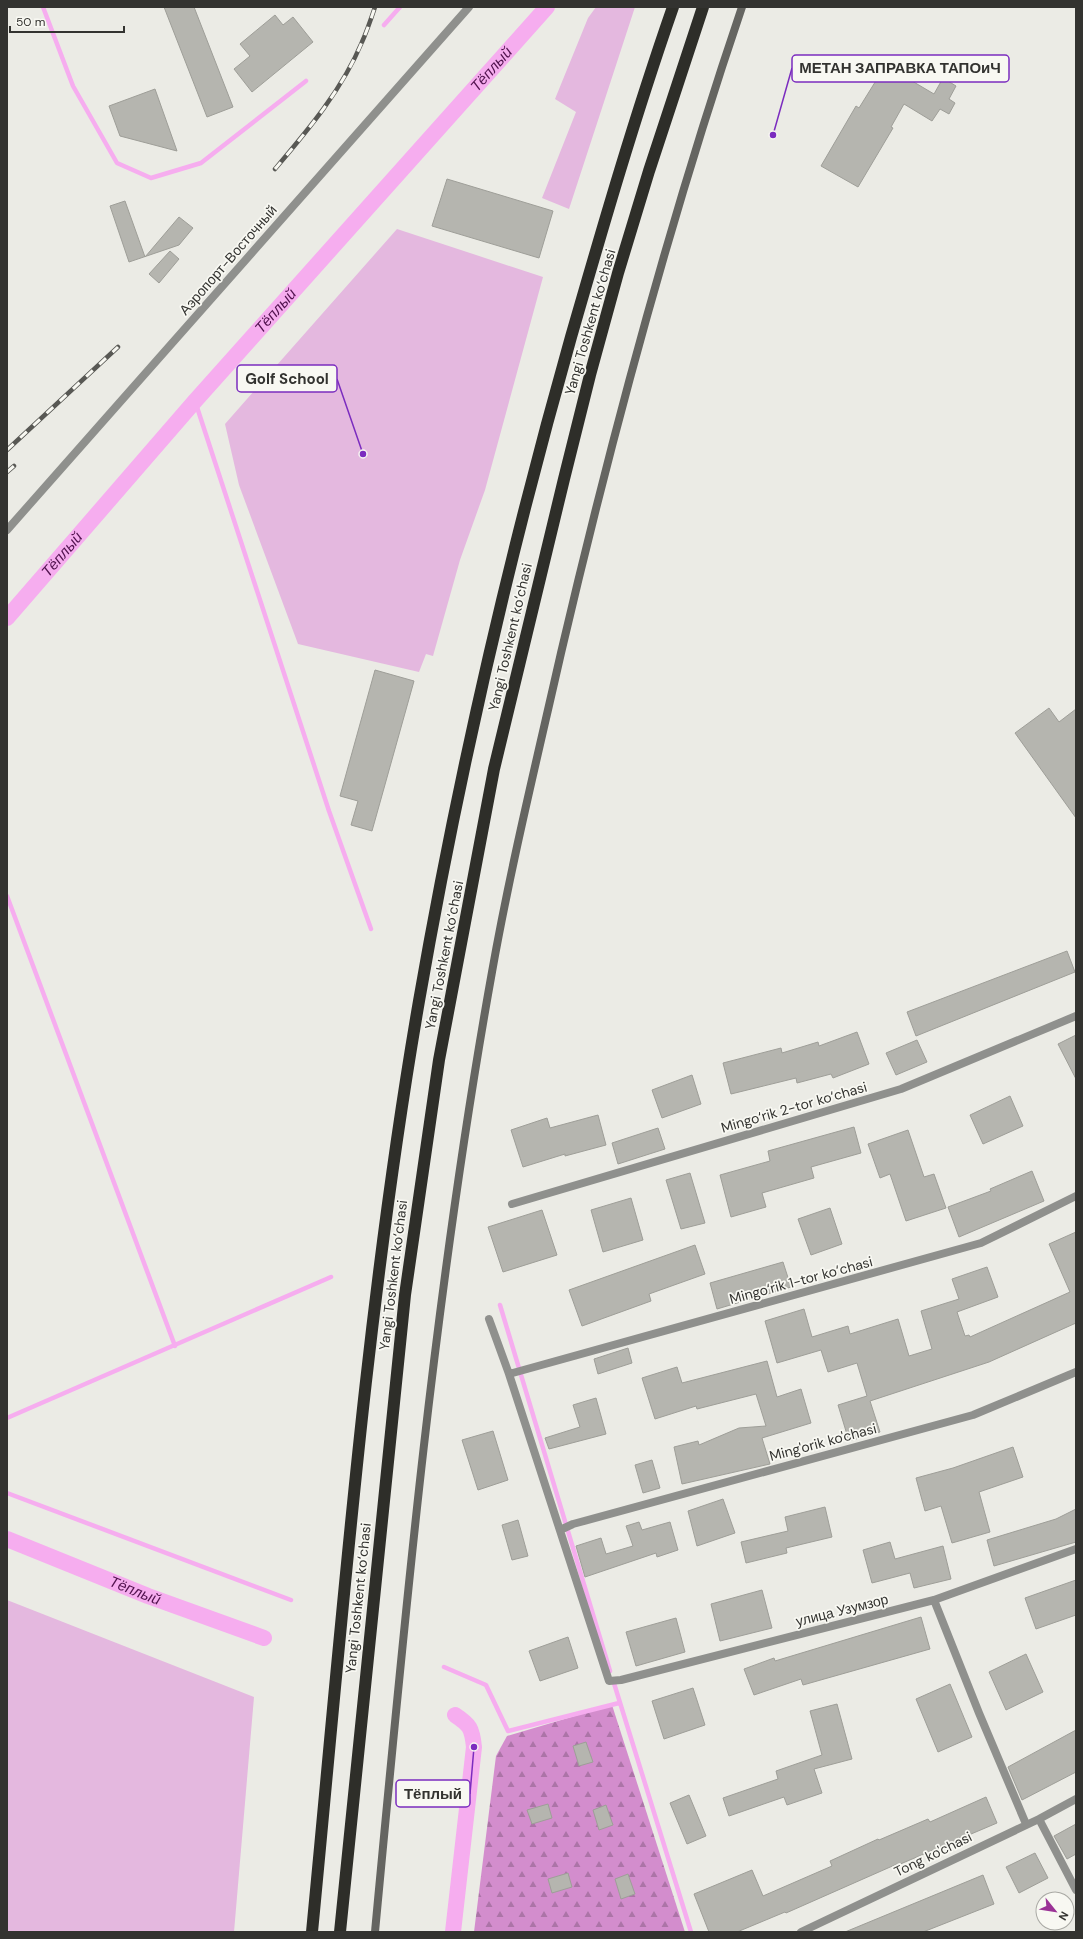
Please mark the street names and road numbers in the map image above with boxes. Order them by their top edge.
street label: Аэропорт-Восточный [175,201,281,319]
street label: Yangi Toshkent ko‘chasi [561,247,619,397]
street label: Yangi Toshkent ko‘chasi [484,561,536,713]
street label: Yangi Toshkent ko‘chasi [421,879,467,1031]
street label: Mingo‘rik 2-tor ko‘chasi [719,1078,869,1136]
street label: Yangi Toshkent ko‘chasi [375,1199,411,1351]
street label: Mingo‘rik 1-tor ko‘chasi [727,1252,875,1308]
street label: Ming'orik ko'chasi [767,1419,879,1465]
street label: Yangi Toshkent ko‘chasi [341,1522,375,1674]
street label: улица Узумзор [794,1590,890,1630]
street label: Tong ko'chasi [891,1827,975,1881]

